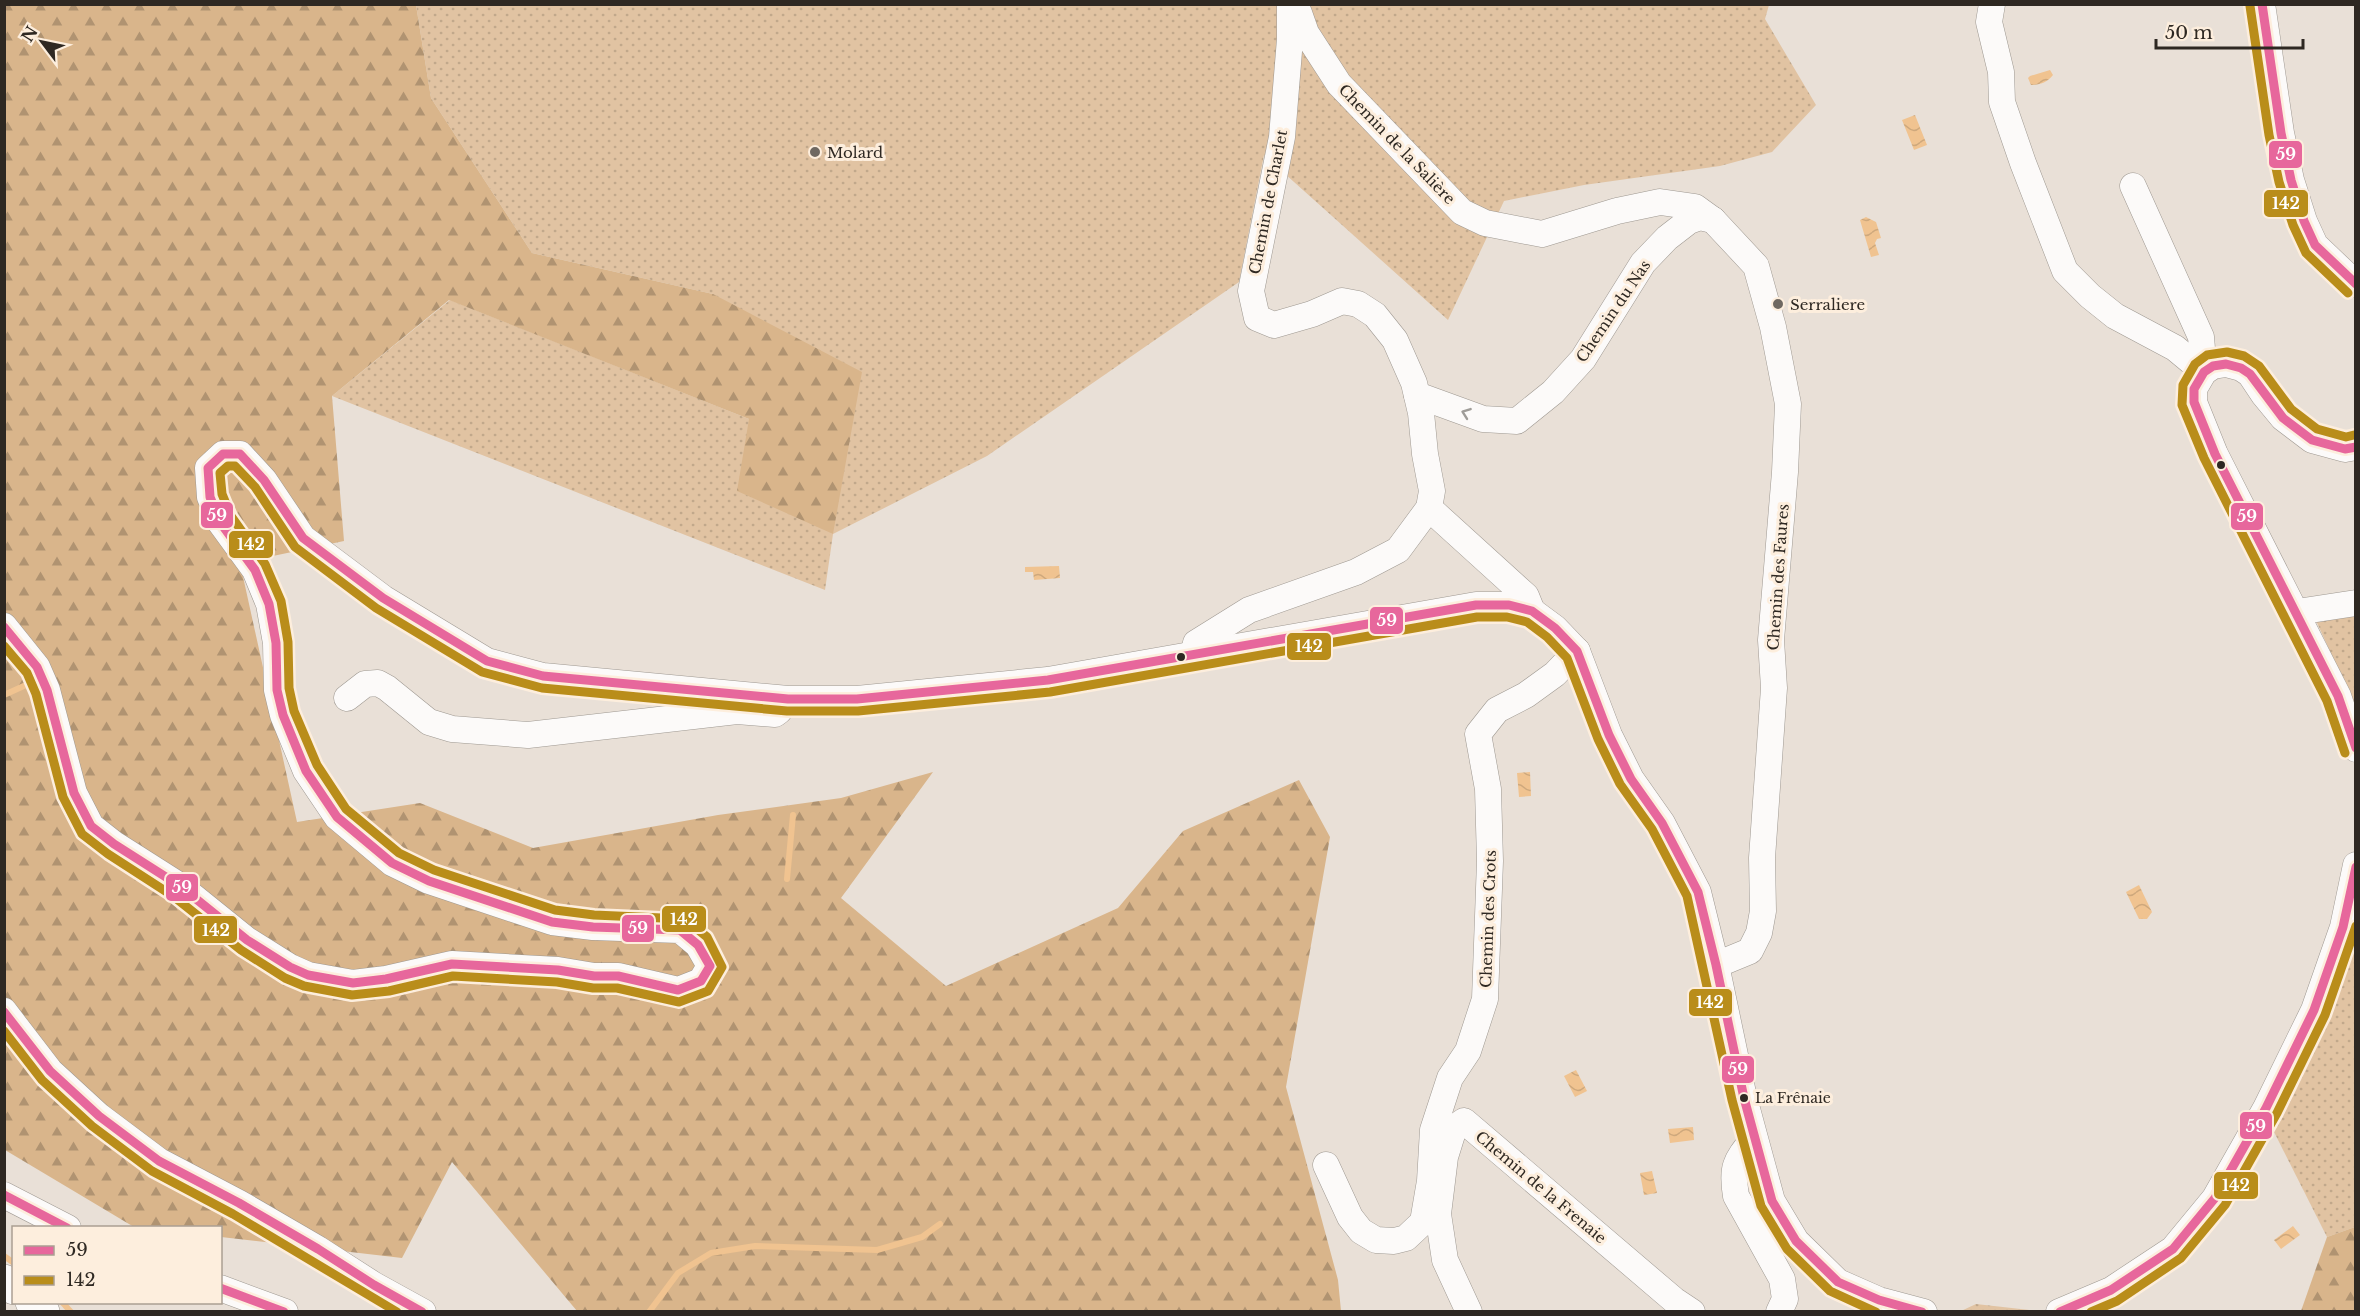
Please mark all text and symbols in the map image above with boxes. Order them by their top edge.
north arrow [12,12,72,72]
scale bar [2156,12,2303,50]
text: N [17,22,42,46]
text: 50 m [2165,22,2213,44]
street label: Chemin de la Salière [1335,80,1459,208]
street label: Chemin de Charlet [1245,128,1291,276]
line badge: 59 [2268,140,2303,169]
place label: Molard [827,143,883,162]
text: 59 [2276,144,2296,164]
marker: Molard [808,145,822,159]
line badge: 142 [2263,189,2309,218]
text: 142 [2272,193,2300,213]
street label: Chemin du Nas [1572,256,1654,366]
place label: Serraliere [1790,295,1865,314]
marker: Serraliere [1771,297,1785,311]
one-way arrow [1461,407,1472,420]
unlabelled marker [2215,459,2227,471]
line badge: 59 [200,501,234,529]
line badge: 59 [2230,502,2264,531]
street label: Chemin des Faures [1763,503,1793,651]
text: 59 [207,505,227,525]
text: 59 [2237,506,2257,526]
line badge: 142 [228,530,274,559]
text: 142 [237,534,265,554]
line badge: 59 [1369,606,1404,635]
text: 59 [1377,610,1397,630]
line badge: 142 [1286,632,1332,661]
text: 142 [1295,636,1323,656]
unlabelled marker [1175,651,1187,663]
street label: Chemin des Crots [1476,850,1500,988]
line badge: 59 [165,873,199,902]
text: 59 [172,877,192,897]
line badge: 142 [661,905,707,933]
text: 142 [670,909,698,929]
line badge: 59 [621,914,655,943]
line badge: 142 [193,915,238,944]
text: 59 [628,918,648,938]
text: 142 [202,920,230,940]
line badge: 142 [1688,988,1733,1017]
text: 142 [1696,992,1724,1012]
line badge: 59 [1721,1055,1755,1084]
text: 59 [1728,1059,1748,1079]
place label: La Frênaie [1755,1089,1831,1107]
marker: La Frênaie [1738,1092,1750,1104]
line badge: 59 [2239,1111,2273,1140]
text: 59 [2246,1116,2266,1136]
street label: Chemin de la Frenaie [1472,1127,1610,1247]
line badge: 142 [2213,1171,2259,1200]
text: 142 [2222,1175,2250,1195]
legend [12,1226,222,1304]
text: 59 [66,1239,88,1261]
text: 142 [66,1269,96,1291]

